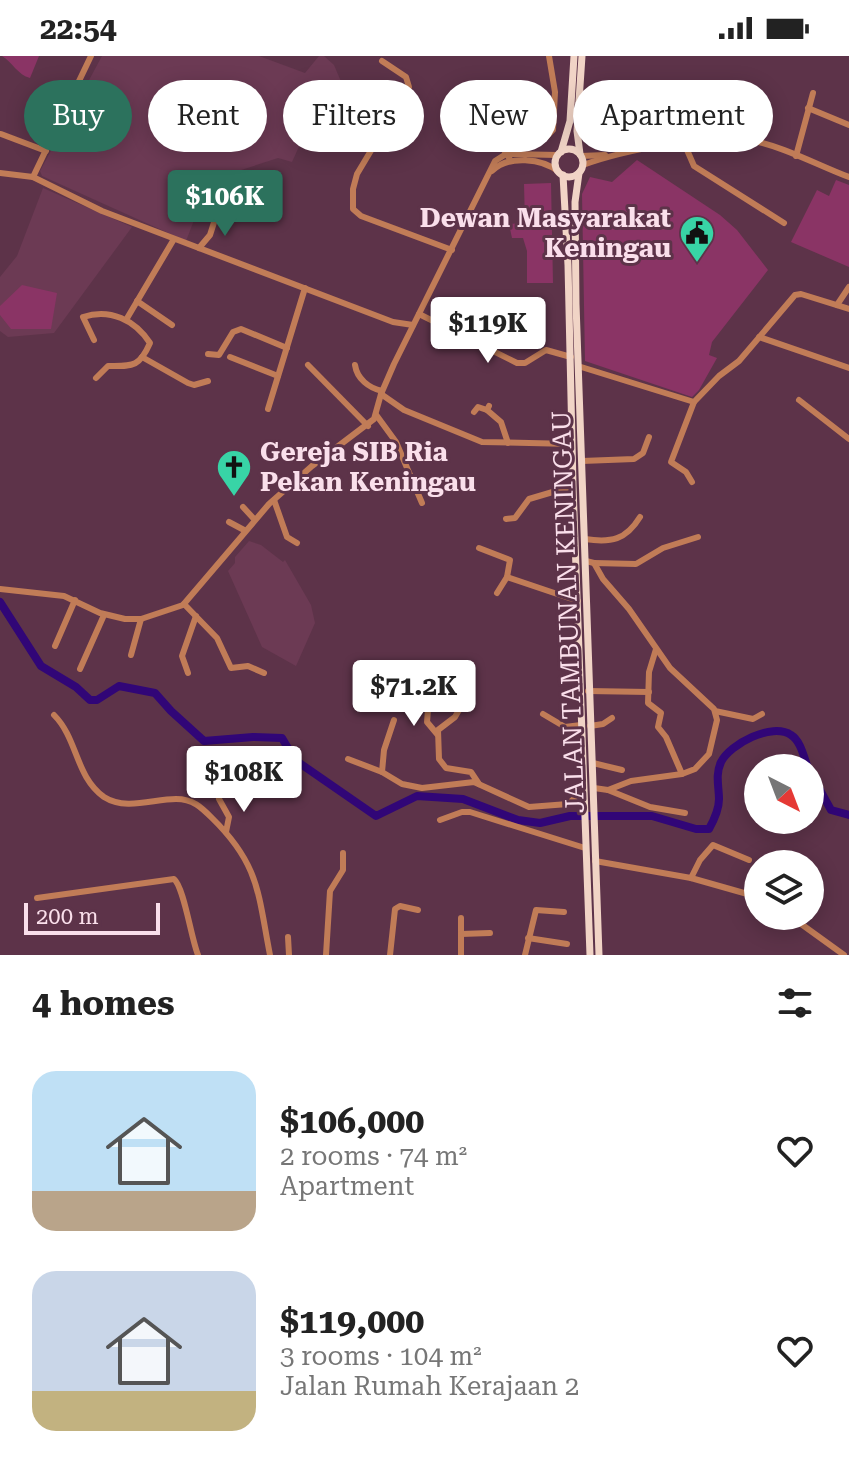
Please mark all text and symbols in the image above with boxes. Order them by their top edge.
text: 22:54 [40,11,117,46]
chip: Buy [24,80,132,152]
chip: Rent [148,80,267,152]
chip: Filters [283,80,424,152]
chip: New [440,80,557,152]
chip: Apartment [573,80,773,152]
pin: $106K [169,170,281,238]
text: $106K [186,181,264,211]
place label: Dewan Masyarakat Keningau [420,203,671,263]
public building icon: Dewan Masyarakat Keningau [678,214,716,264]
pin: $119K [432,297,544,365]
text: $119K [449,308,527,338]
street label: JALAN TAMBUNAN KENINGAU [546,410,590,814]
place label: Gereja SIB Ria Pekan Keningau [260,437,476,497]
church icon: Gereja SIB Ria Pekan Keningau [215,448,253,498]
pin: $71.2K [349,660,479,728]
text: $71.2K [371,671,457,701]
pin: $108K [188,746,300,814]
north arrow [744,754,824,834]
map controls [744,754,824,930]
text: $108K [205,757,283,787]
button: layers [744,850,824,930]
scale bar [24,899,160,935]
text: 200 m [36,904,99,929]
icon: filters [773,981,817,1025]
text: 4 homes [32,983,175,1023]
text: $106,000 [280,1101,424,1141]
icon: home [96,1103,192,1199]
icon: heart [773,1129,817,1173]
text: 2 rooms · 74 m² [280,1141,467,1171]
text: Apartment [280,1171,414,1201]
text: $119,000 [280,1301,424,1341]
icon: home [96,1303,192,1399]
icon: heart [773,1329,817,1373]
text: 3 rooms · 104 m² [280,1341,482,1371]
text: Jalan Rumah Kerajaan 2 [280,1371,579,1401]

